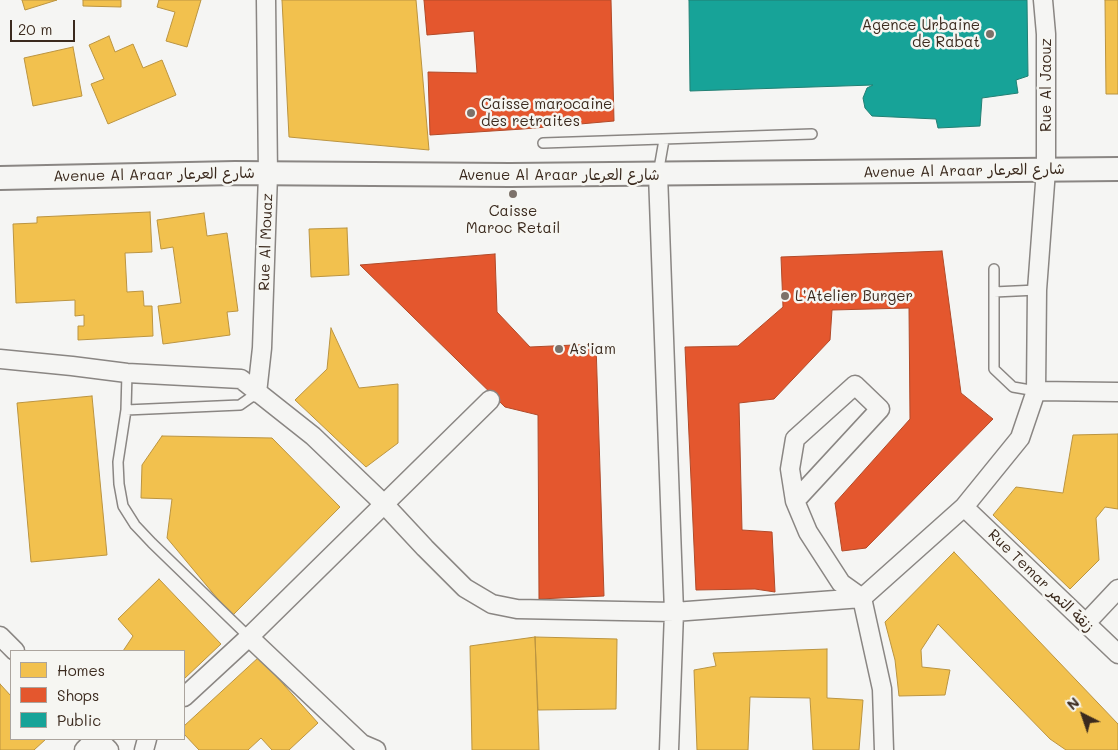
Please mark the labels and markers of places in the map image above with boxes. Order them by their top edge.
place label: Agence Urbaine de Rabat [862,16,980,51]
marker: Agence Urbaine de Rabat [984,28,996,40]
place label: Caisse marocaine des retraites [481,95,612,130]
marker: Caisse marocaine des retraites [465,107,477,119]
marker: Caisse Maroc Retail [507,188,519,200]
place label: Caisse Maroc Retail [466,202,560,237]
place label: L'Atelier Burger [795,287,913,305]
marker: L'Atelier Burger [779,290,791,302]
place label: As'iam [569,340,616,358]
marker: As'iam [553,343,565,355]

